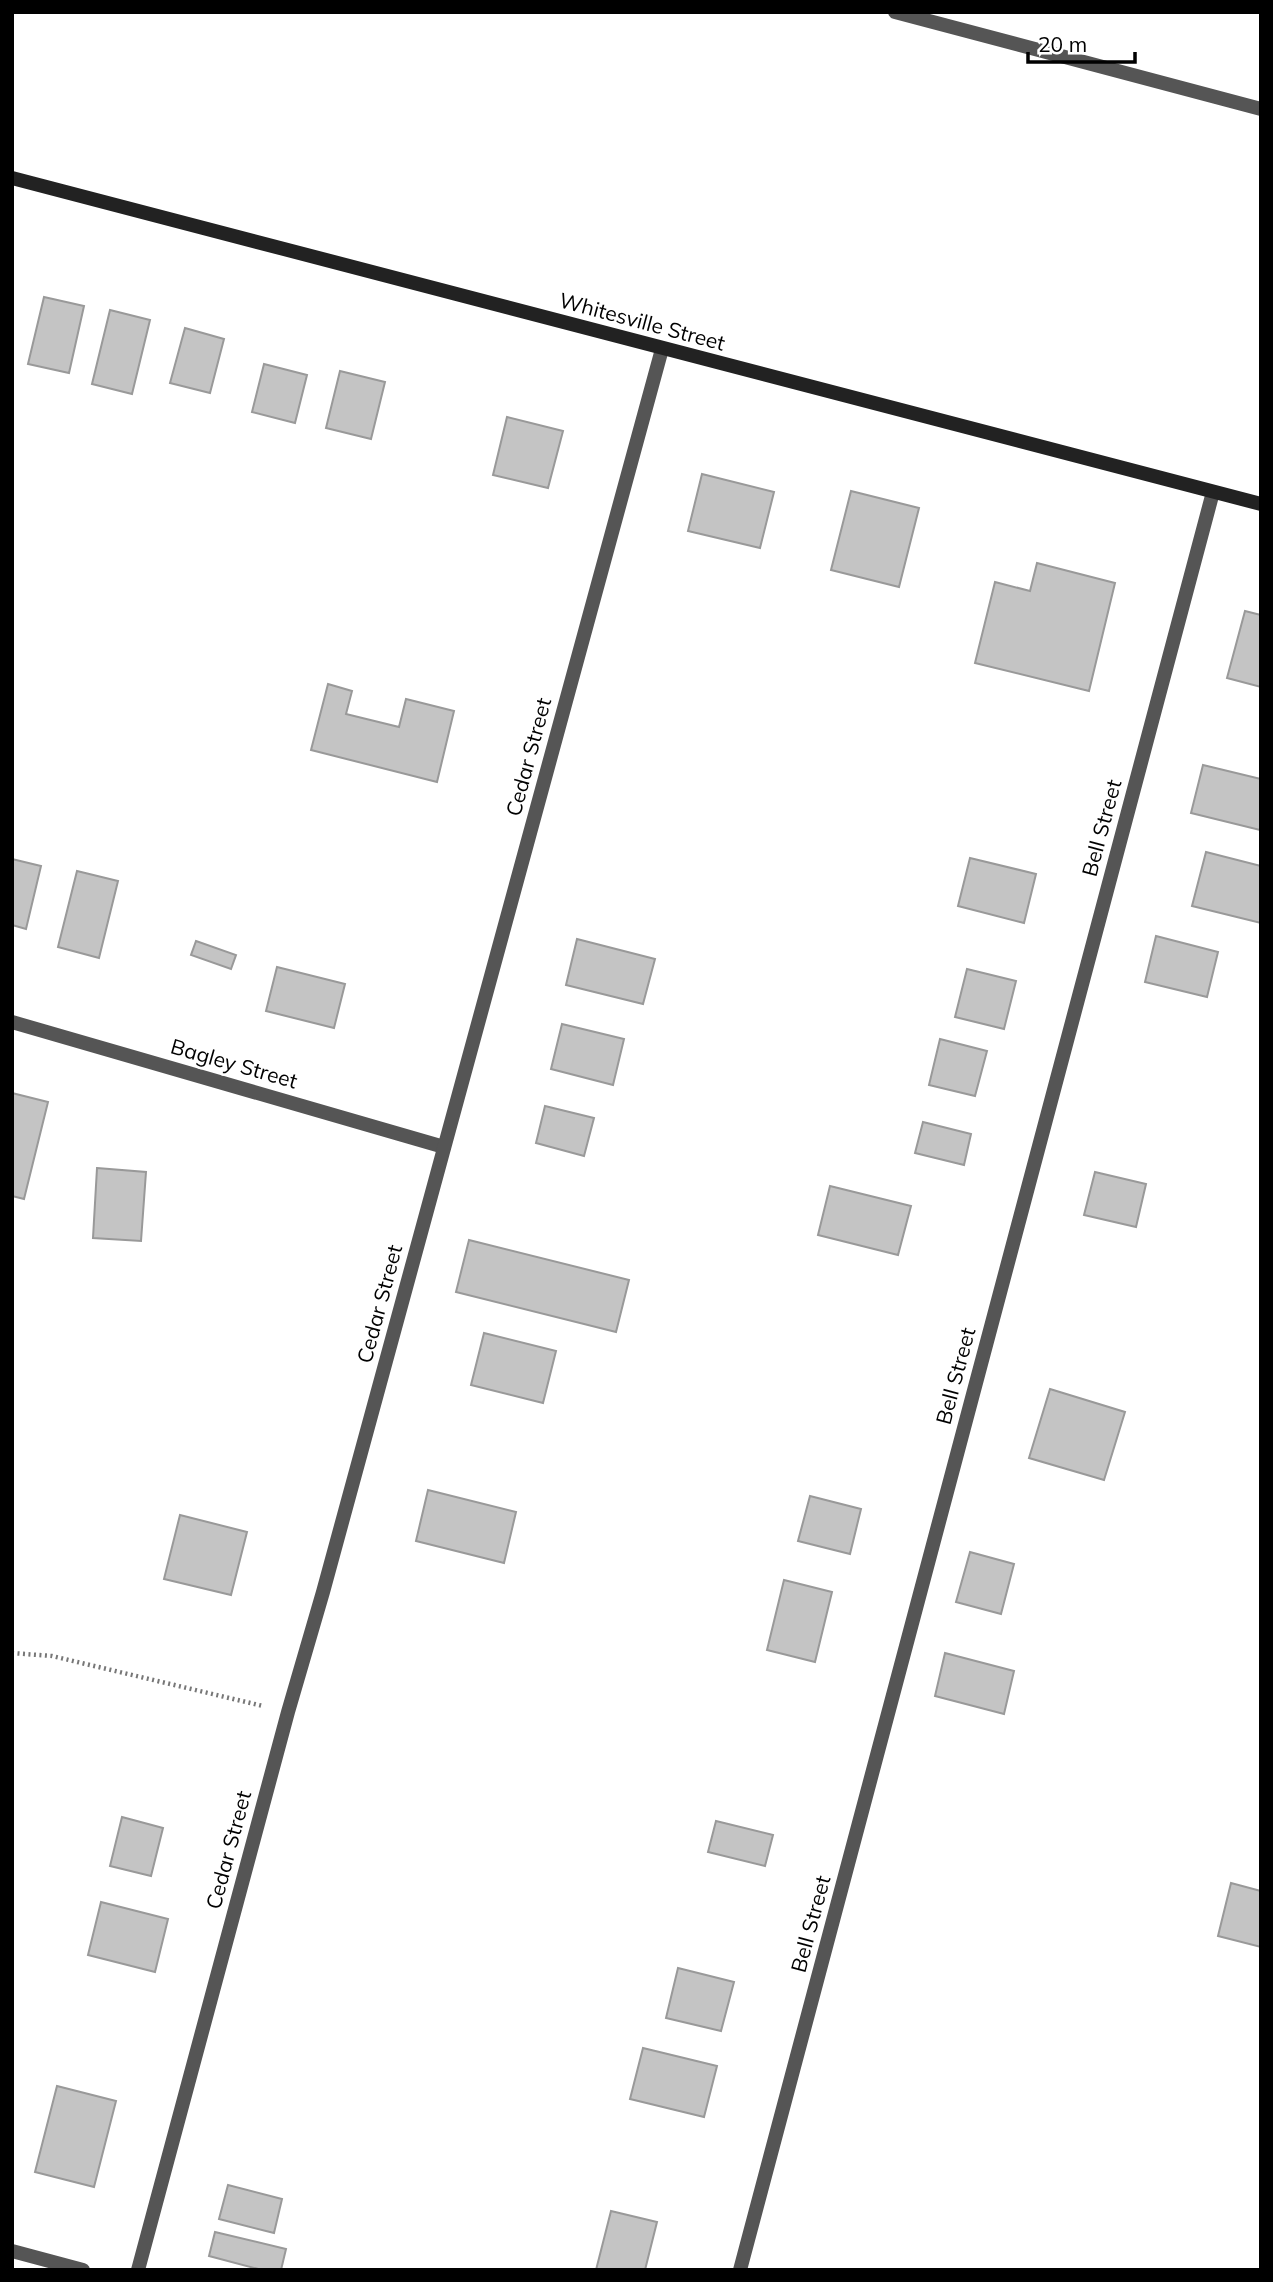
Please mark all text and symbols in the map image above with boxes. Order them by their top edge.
scale bar [1028,21,1135,65]
text: 20 m [1038,31,1087,57]
street label: Whitesville Street [556,286,728,356]
street label: Cedar Street [500,695,556,819]
street label: Bell Street [1076,776,1126,879]
street label: Bagley Street [168,1033,301,1094]
street label: Cedar Street [351,1242,407,1366]
street label: Bell Street [930,1324,980,1427]
street label: Cedar Street [200,1788,256,1912]
street label: Bell Street [785,1872,835,1975]

